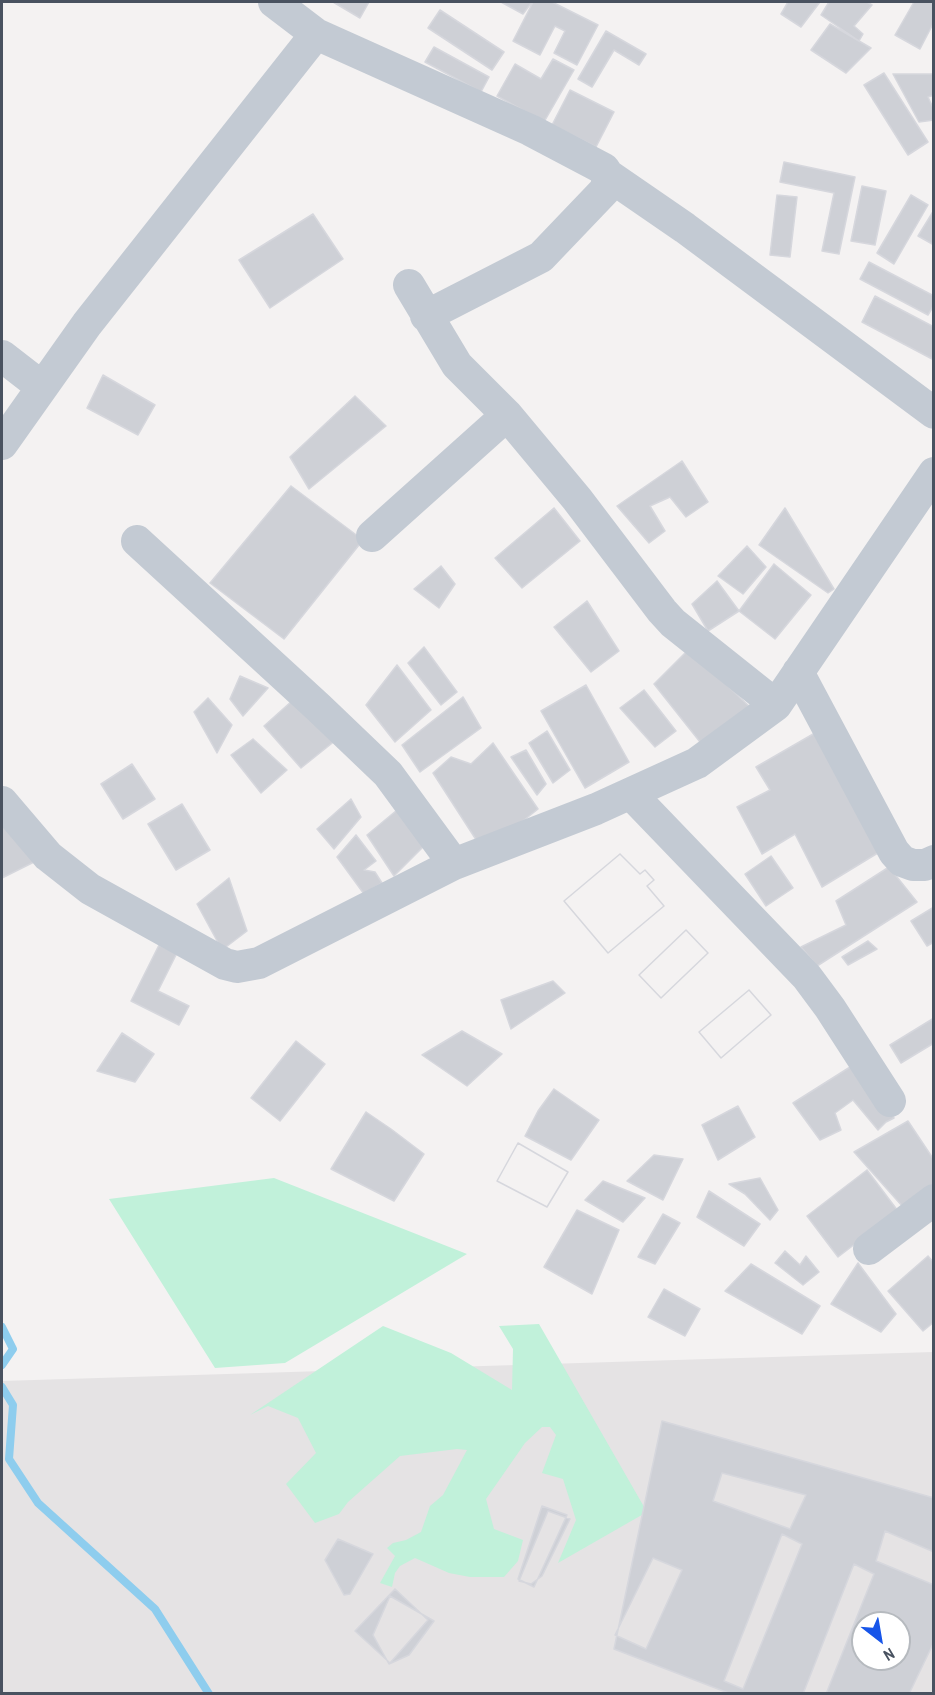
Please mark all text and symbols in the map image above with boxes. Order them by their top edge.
north arrow [851,1611,911,1671]
text: N [880,1643,899,1667]

